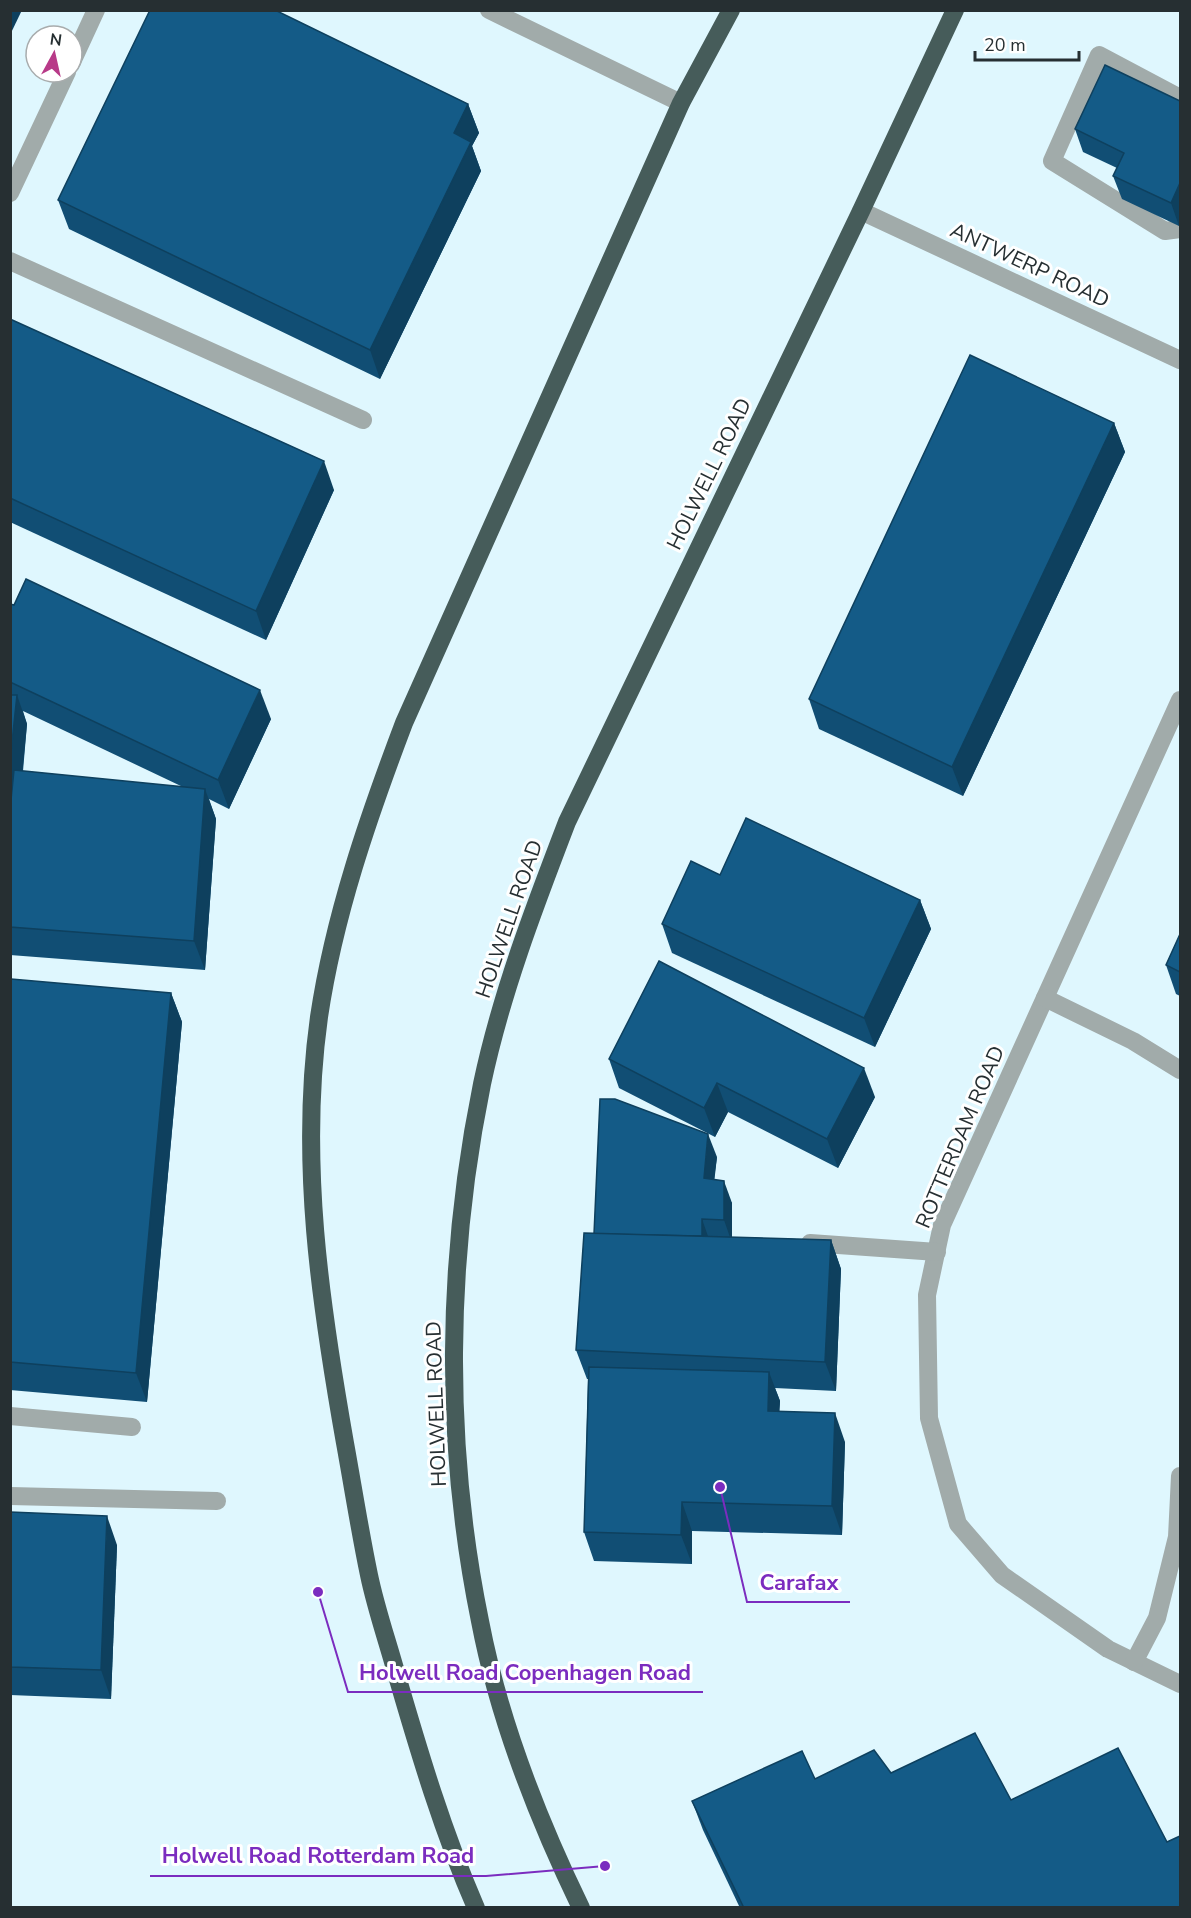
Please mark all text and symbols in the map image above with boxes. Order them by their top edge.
north arrow [24,24,84,84]
scale bar [975,24,1078,62]
text: N [48,28,63,52]
text: 20 m [984,33,1026,57]
street label: ANTWERP ROAD [946,216,1114,314]
street label: HOLWELL ROAD [660,393,758,555]
street label: HOLWELL ROAD [469,836,549,1002]
street label: ROTTERDAM ROAD [909,1042,1011,1232]
street label: HOLWELL ROAD [419,1321,453,1487]
callout: Carafax [747,1562,850,1602]
text: Carafax [759,1568,840,1598]
callout: Holwell Road Copenhagen Road [348,1652,703,1692]
text: Holwell Road Copenhagen Road [359,1658,691,1688]
callout: Holwell Road Rotterdam Road [150,1836,486,1876]
text: Holwell Road Rotterdam Road [162,1841,474,1871]

